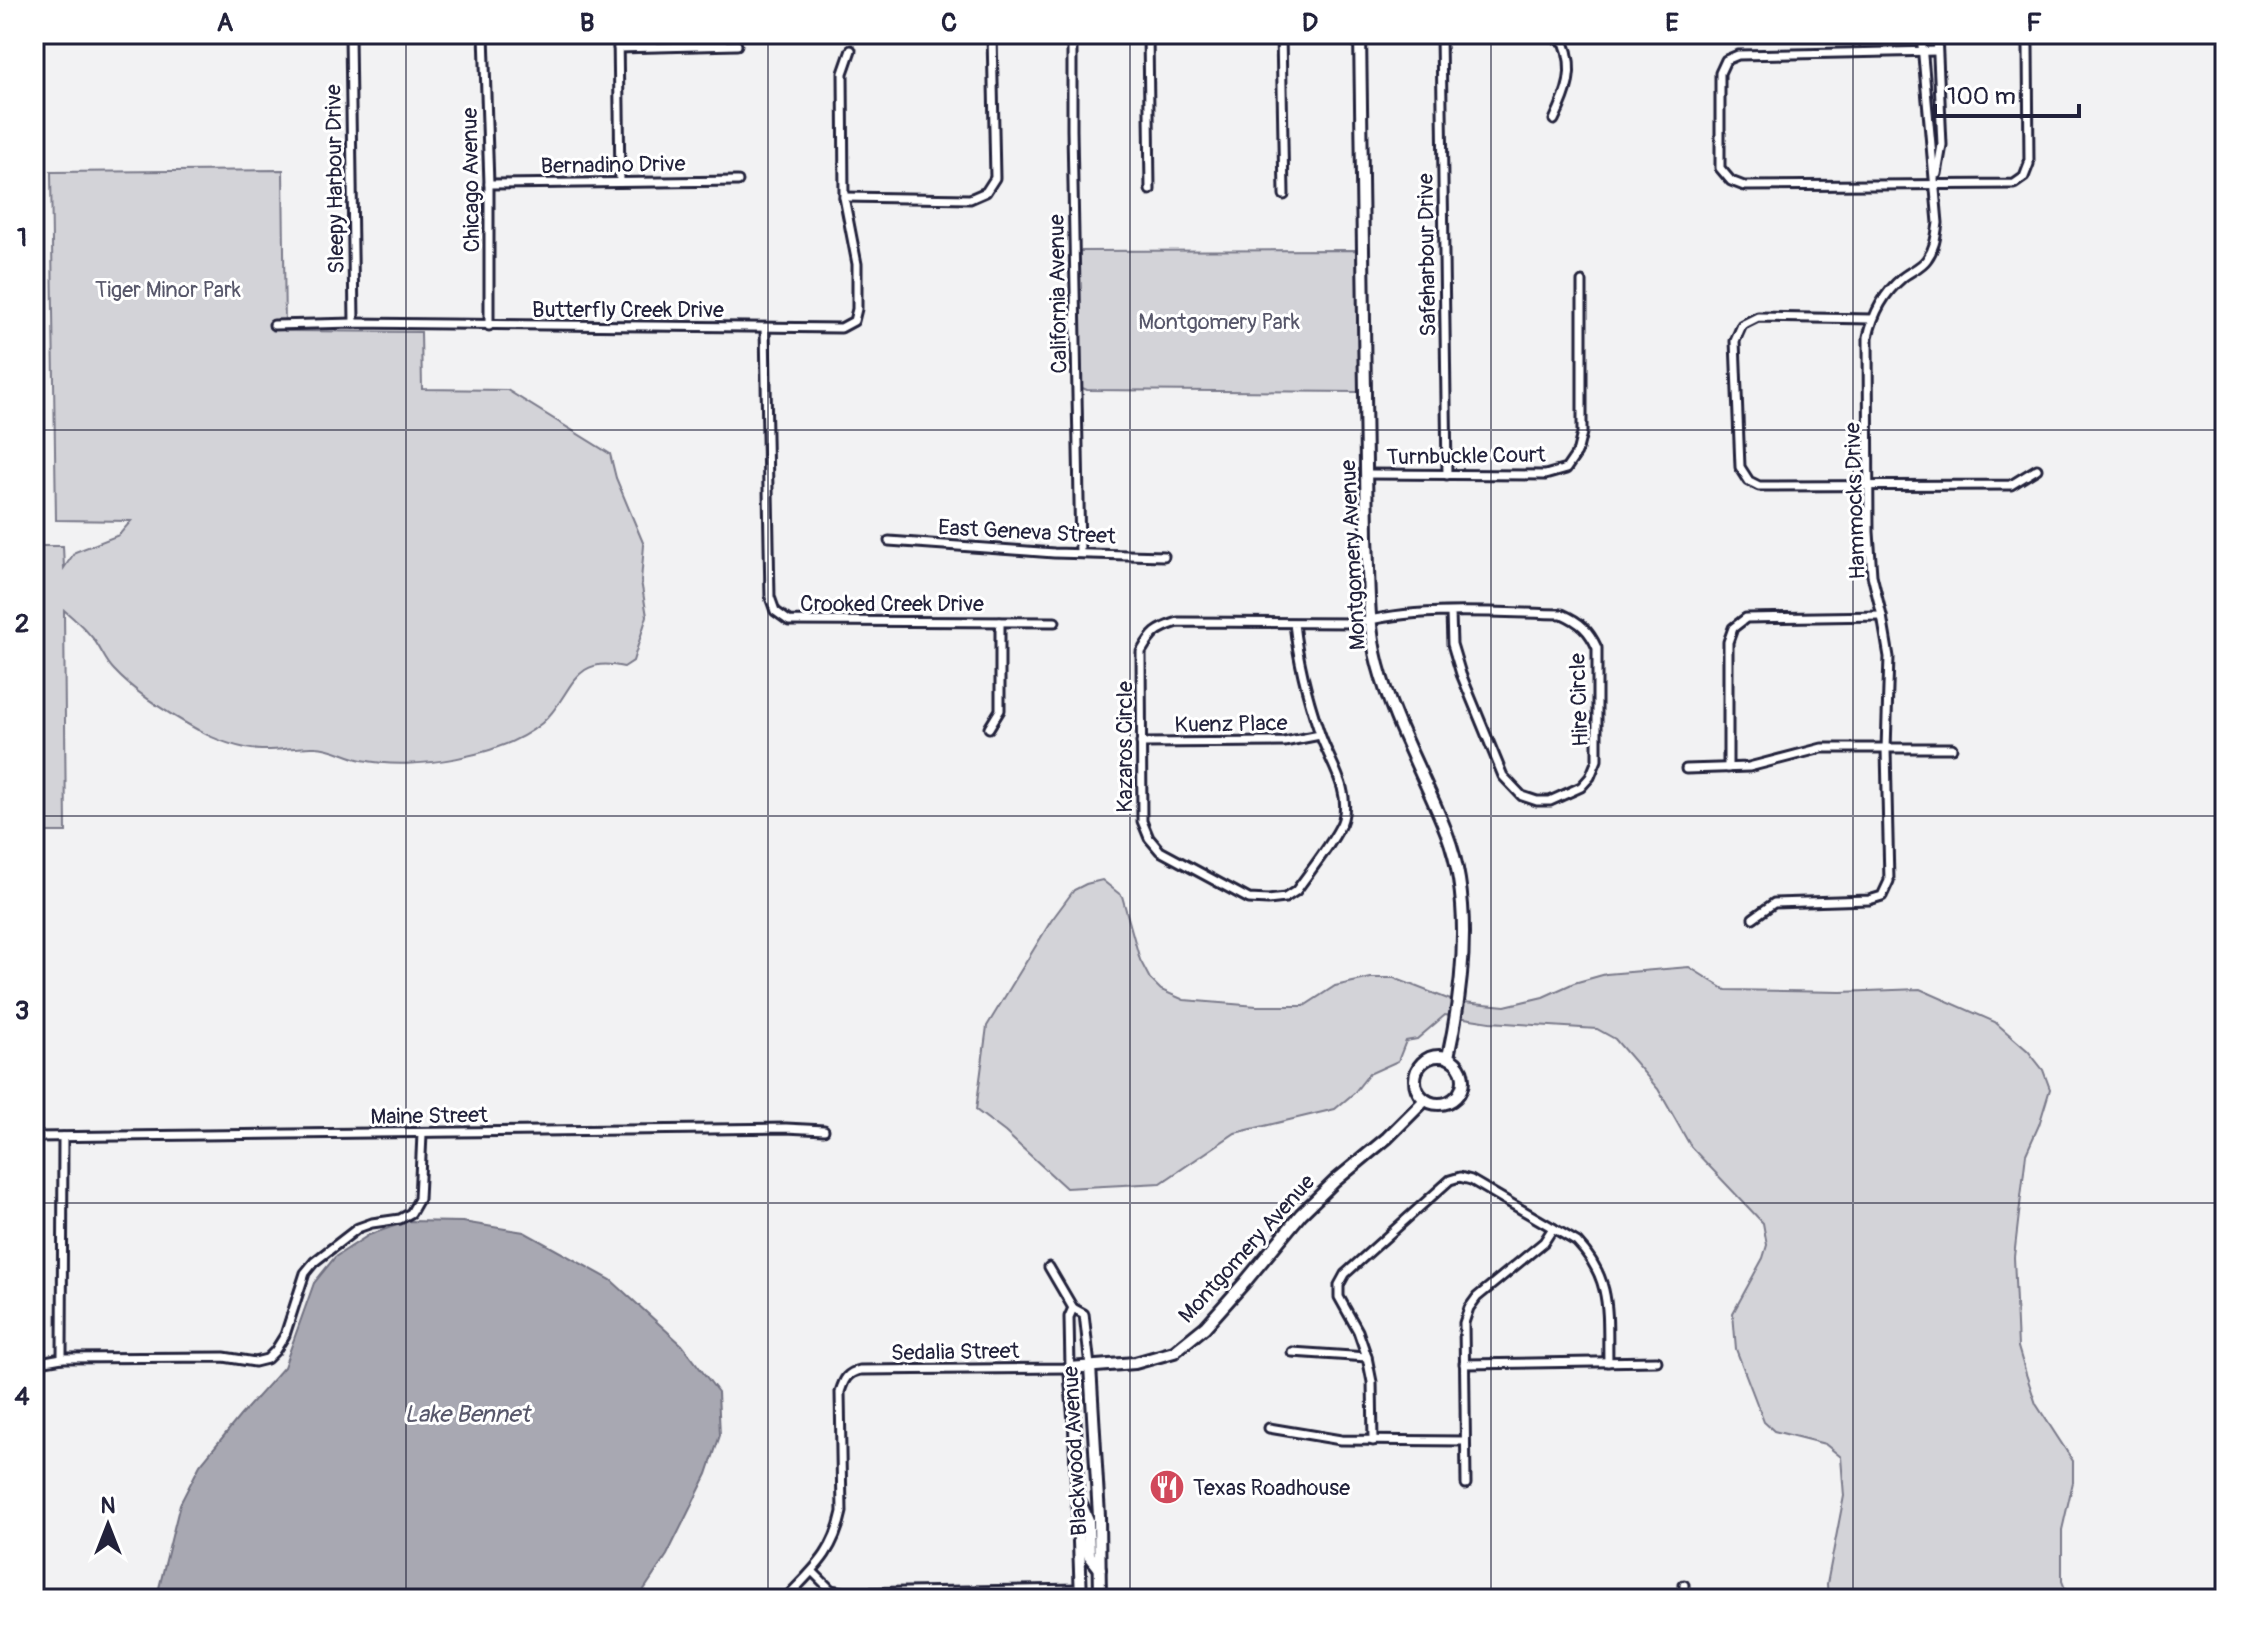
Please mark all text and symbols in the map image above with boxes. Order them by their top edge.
text: A [217,7,234,39]
text: B [580,7,594,39]
text: C [941,7,957,39]
text: D [1302,7,1318,39]
text: E [1665,7,1679,39]
text: F [2026,7,2042,39]
scale bar [1935,68,2079,118]
text: 100 m [1947,82,2016,111]
street label: Sleepy Harbour Drive [319,84,351,274]
street label: Chicago Avenue [456,107,486,253]
street label: Bernadino Drive [540,150,686,180]
street label: Safeharbour Drive [1412,173,1442,337]
street label: California Avenue [1043,214,1073,374]
text: 1 [17,222,27,254]
park label: Tiger Minor Park [95,276,241,304]
street label: Butterfly Creek Drive [532,296,724,324]
park label: Montgomery Park [1138,308,1300,336]
street label: Hammocks Drive [1838,422,1872,580]
street label: Turnbuckle Court [1386,441,1546,471]
street label: Montgomery Avenue [1334,459,1372,651]
street label: East Geneva Street [937,513,1117,551]
street label: Crooked Creek Drive [800,590,984,618]
text: 2 [15,608,29,640]
street label: Hire Circle [1563,653,1595,747]
street label: Kazaros Circle [1111,681,1139,813]
street label: Kuenz Place [1174,709,1288,739]
text: 3 [15,995,29,1027]
street label: Maine Street [370,1101,488,1131]
street label: Montgomery Avenue [1173,1168,1321,1329]
street label: Sedalia Street [891,1337,1020,1367]
street label: Blackwood Avenue [1057,1365,1093,1537]
text: 4 [14,1381,30,1413]
water label: Lake Bennet [404,1400,532,1429]
restaurant icon: Texas Roadhouse [1148,1468,1186,1506]
place label: Texas Roadhouse [1193,1474,1350,1502]
north arrow [68,1485,148,1565]
text: N [101,1492,116,1520]

